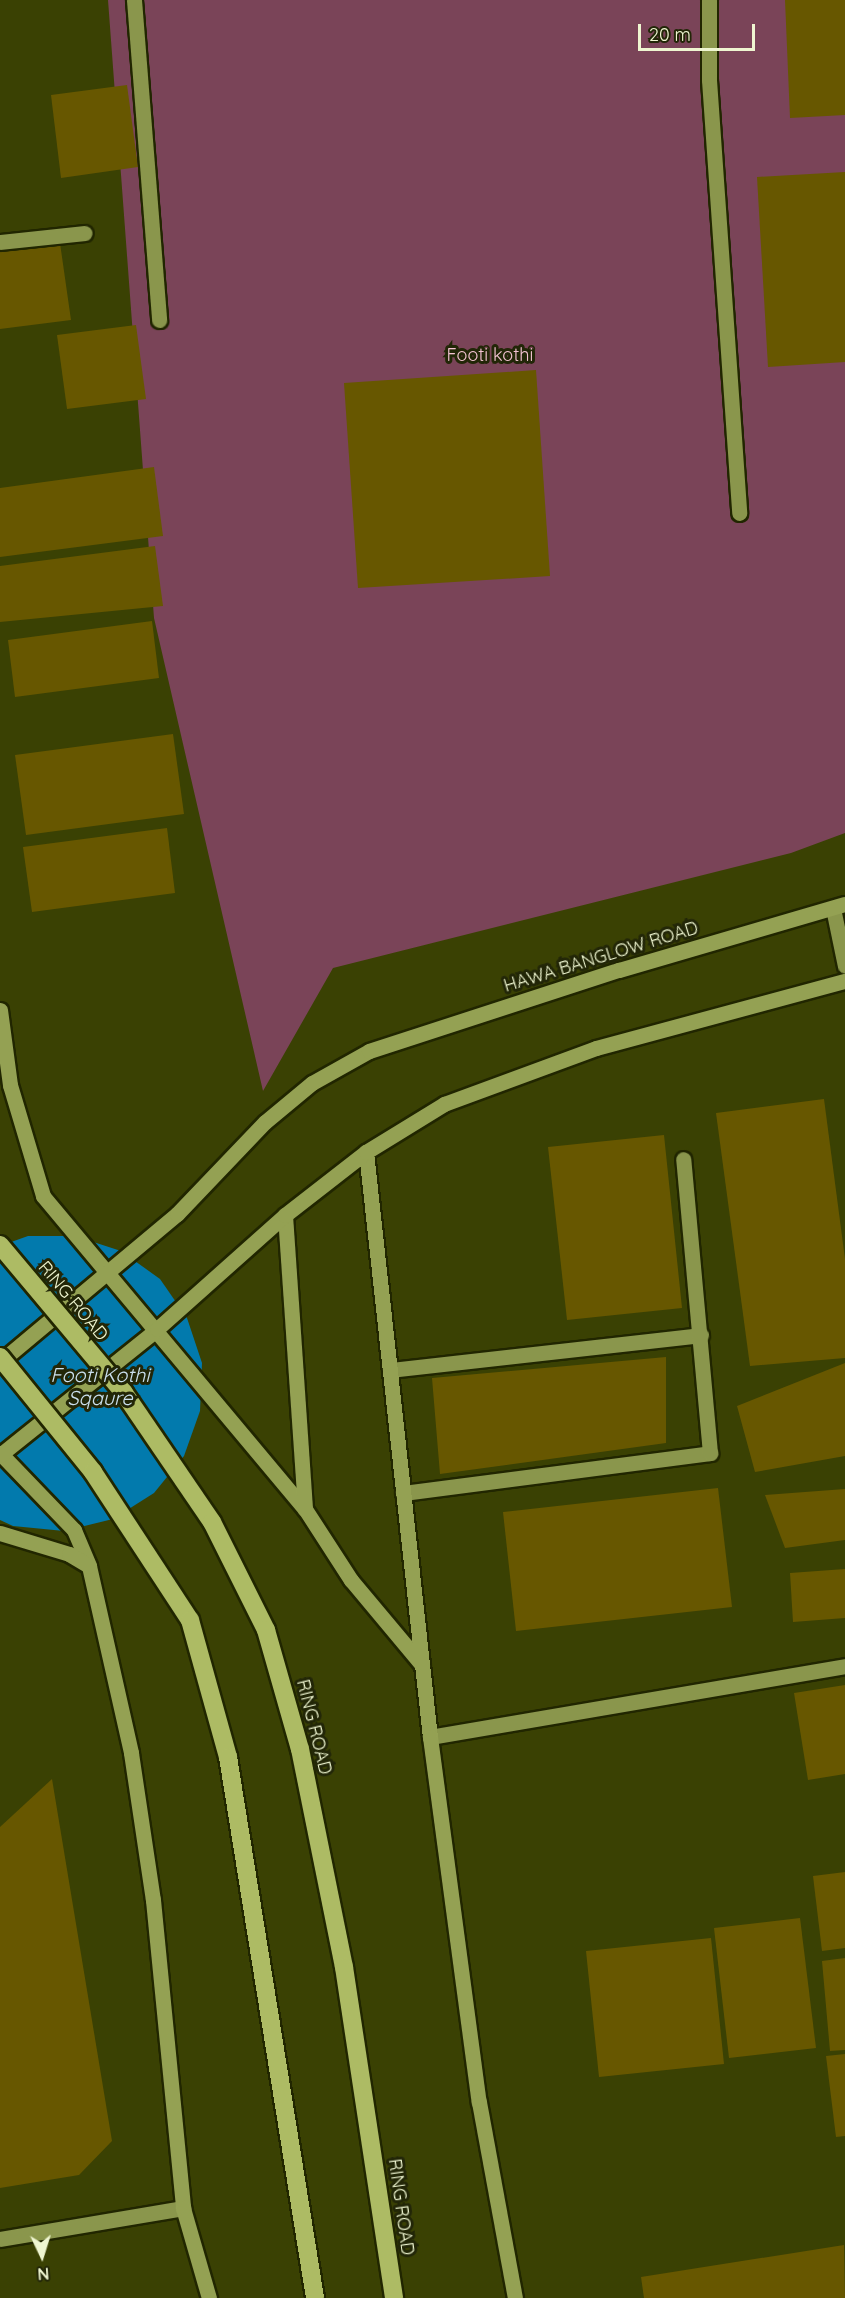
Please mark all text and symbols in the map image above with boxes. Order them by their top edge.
scale bar [641,12,758,50]
text: 20 m [649,23,691,46]
park label: Footi kothi [447,344,533,366]
street label: HAWA BANGLOW ROAD [501,917,701,997]
street label: RING ROAD [33,1257,113,1345]
water label: Footi Kothi Sqaure [50,1363,150,1410]
street label: RING ROAD [292,1677,336,1777]
street label: RING ROAD [384,2157,418,2257]
north arrow [12,2226,72,2286]
text: N [37,2264,50,2284]

